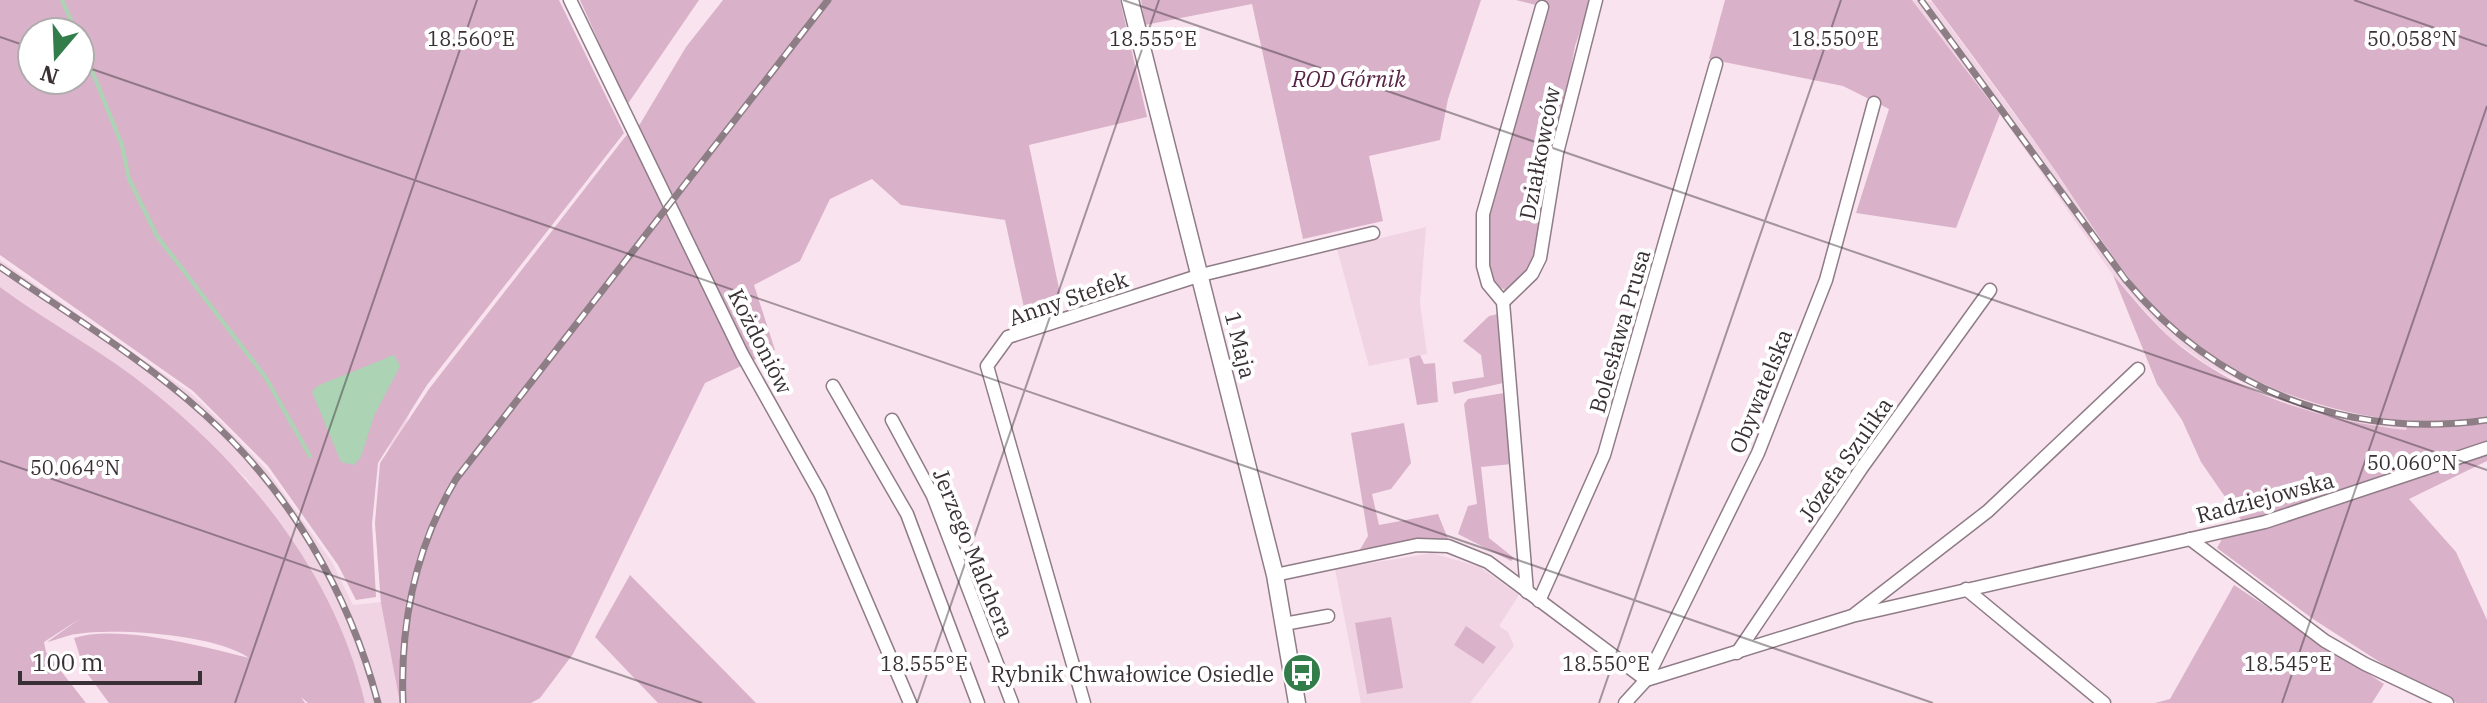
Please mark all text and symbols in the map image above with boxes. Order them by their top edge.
north arrow [16,16,96,96]
text: 18.560°E [427,25,515,52]
text: 18.555°E [1109,25,1197,52]
text: 18.550°E [1791,25,1879,52]
text: 50.058°N [2367,25,2457,52]
text: N [36,59,62,92]
park label: ROD Górnik [1291,64,1406,93]
street label: Działkowców [1512,84,1566,222]
street label: Bolesława Prusa [1582,246,1656,416]
street label: Anny Stefek [1005,264,1132,332]
street label: Kożdoniów [722,284,800,398]
street label: 1 Maja [1219,308,1263,382]
street label: Obywatelska [1722,325,1798,457]
street label: Józefa Szulika [1791,391,1899,527]
text: 50.060°N [2367,449,2457,476]
text: 50.064°N [30,454,120,481]
street label: Jerzego Malchera [927,464,1021,642]
street label: Radziejowska [2193,465,2337,529]
scale bar [20,635,200,685]
text: 100 m [32,646,104,678]
text: 18.555°E [880,650,968,677]
text: 18.550°E [1562,650,1650,677]
text: 18.545°E [2244,650,2332,677]
bus stop icon: Rybnik Chwałowice Osiedle [1281,652,1323,694]
place label: Rybnik Chwałowice Osiedle [990,659,1274,688]

